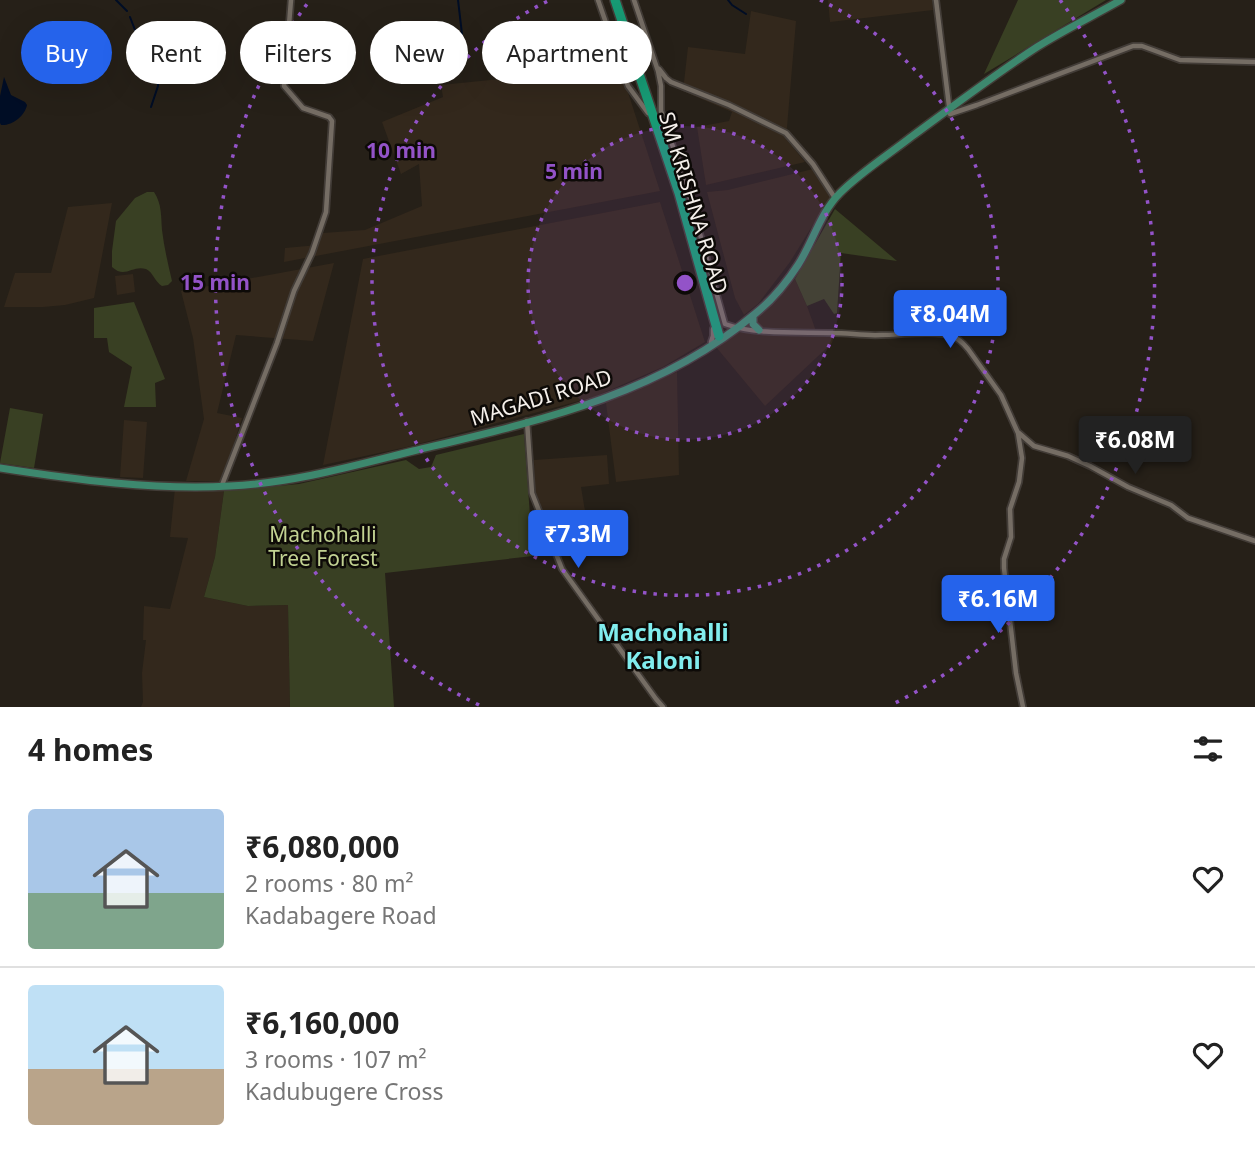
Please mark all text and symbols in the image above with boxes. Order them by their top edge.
chip: Buy [21,21,112,84]
chip: Rent [126,21,226,84]
chip: Filters [240,21,356,84]
chip: New [370,21,468,84]
chip: Apartment [482,21,652,84]
street label: SM KRISHNA ROAD [653,108,735,297]
text: 10 min [366,136,436,164]
text: 5 min [545,157,603,185]
text: 15 min [180,268,250,296]
centre of rings [673,271,697,295]
pin: ₹8.04M [893,290,1007,350]
text: ₹8.04M [910,297,990,329]
street label: MAGADI ROAD [467,362,615,432]
pin: ₹6.08M [1078,416,1192,476]
text: ₹6.08M [1095,423,1175,455]
pin: ₹7.3M [529,510,627,570]
text: ₹7.3M [544,517,612,549]
park label: Machohalli Tree Forest [268,520,378,572]
pin: ₹6.16M [941,576,1055,635]
text: ₹6.16M [958,582,1038,614]
district label: Machohalli Kaloni [597,615,729,676]
text: 4 homes [28,729,153,770]
icon: filters [1189,730,1227,768]
text: ₹6,080,000 [245,826,399,867]
icon: home [84,837,168,921]
icon: heart [1189,860,1227,898]
text: 2 rooms · 80 m² [245,867,414,899]
text: Kadabagere Road [245,899,437,931]
text: ₹6,160,000 [245,1002,399,1043]
icon: home [84,1013,168,1097]
icon: heart [1189,1036,1227,1074]
text: 3 rooms · 107 m² [245,1043,427,1075]
text: Kadubugere Cross [245,1075,444,1107]

